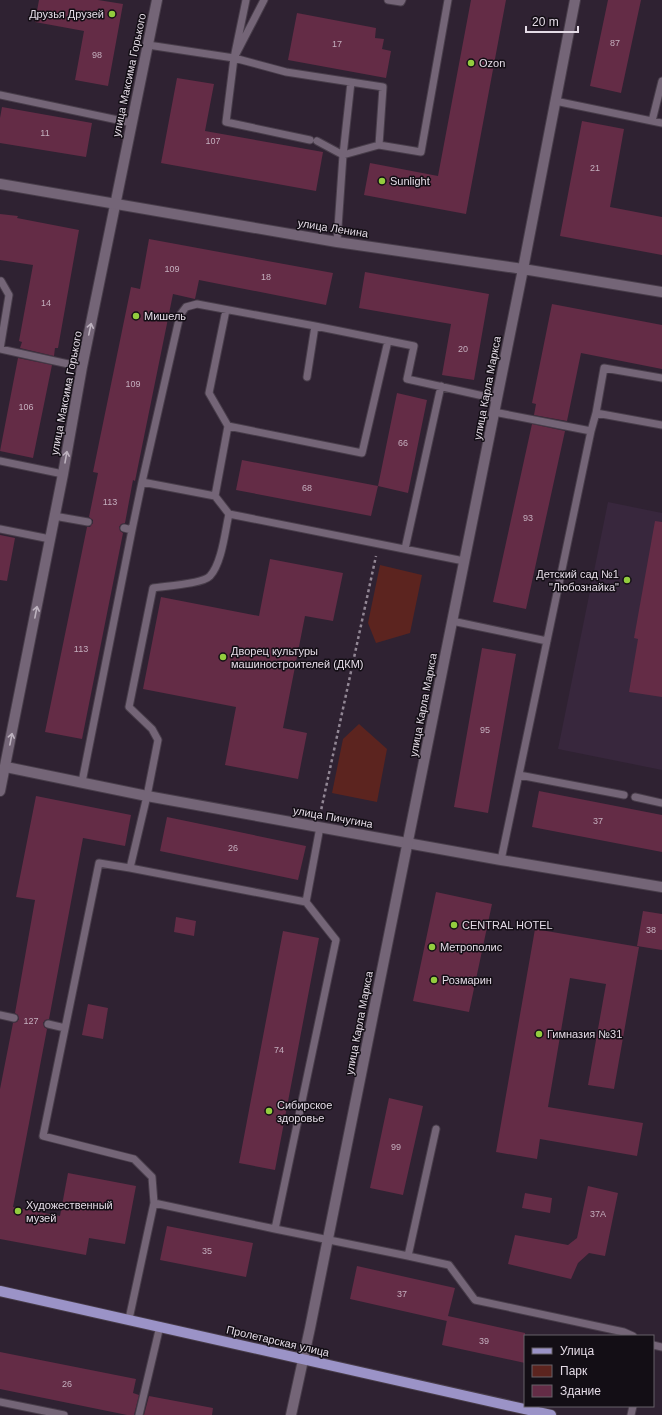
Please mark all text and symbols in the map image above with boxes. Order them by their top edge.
place label: Друзья Друзей [29,8,104,20]
scale bar [526,8,578,34]
marker: Друзья Друзей [107,9,117,19]
street label: улица Максима Горького [110,12,148,138]
text: 20 m [532,15,559,29]
house number: 87 [610,38,620,48]
house number: 17 [332,39,342,49]
house number: 98 [92,50,102,60]
place label: Ozon [479,57,505,69]
marker: Ozon [466,58,476,68]
house number: 11 [40,128,50,138]
house number: 107 [205,136,221,146]
house number: 21 [590,163,600,173]
place label: Sunlight [390,175,430,187]
marker: Sunlight [377,176,387,186]
street label: улица Ленина [297,217,370,240]
house number: 109 [164,264,180,274]
house number: 18 [261,272,271,282]
house number: 14 [41,298,51,308]
place label: Мишель [144,310,186,322]
marker: Мишель [131,311,141,321]
one-way arrow [86,323,94,336]
street label: улица Максима Горького [48,330,84,456]
street label: улица Карла Маркса [471,334,503,441]
house number: 20 [458,344,468,354]
house number: 109 [125,379,141,389]
house number: 106 [18,402,34,412]
house number: 66 [398,438,408,448]
one-way arrow [62,451,70,464]
house number: 68 [302,483,312,493]
house number: 113 [103,497,117,507]
house number: 93 [523,513,533,523]
place label: Детский cад №1 "Любознайка" [536,568,619,593]
marker: Детский cад №1 "Любознайка" [622,575,632,585]
one-way arrow [32,606,40,619]
house number: 113 [74,644,88,654]
place label: Дворец культуры машиностроителей (ДКМ) [231,645,364,670]
street label: улица Карла Маркса [407,651,439,758]
marker: Дворец культуры машиностроителей (ДКМ) [218,652,228,662]
house number: 95 [480,725,490,735]
one-way arrow [7,733,15,746]
street label: улица Пичугина [292,804,375,830]
house number: 37 [593,816,603,826]
house number: 26 [228,843,238,853]
place label: СENTRAL HOTEL [462,919,553,931]
marker: СENTRAL HOTEL [449,920,459,930]
house number: 38 [646,925,656,935]
place label: Метрополис [440,941,503,953]
marker: Метрополис [427,942,437,952]
street label: улица Карла Маркса [343,969,375,1076]
place label: Розмарин [442,974,492,986]
marker: Розмарин [429,975,439,985]
house number: 127 [23,1016,39,1026]
place label: Гимназия №31 [547,1028,622,1040]
marker: Гимназия №31 [534,1029,544,1039]
house number: 74 [274,1045,284,1055]
place label: Сибирское здоровье [277,1099,332,1124]
marker: Сибирское здоровье [264,1106,274,1116]
house number: 99 [391,1142,401,1152]
place label: Художественный музей [26,1199,113,1224]
marker: Художественный музей [13,1206,23,1216]
house number: 37А [590,1209,606,1219]
house number: 35 [202,1246,212,1256]
house number: 37 [397,1289,407,1299]
street label: Пролетарская улица [225,1323,331,1359]
legend [524,1335,654,1407]
house number: 39 [479,1336,489,1346]
text: Улица [560,1344,594,1358]
text: Парк [560,1364,588,1378]
house number: 26 [62,1379,72,1389]
text: Здание [560,1384,601,1398]

